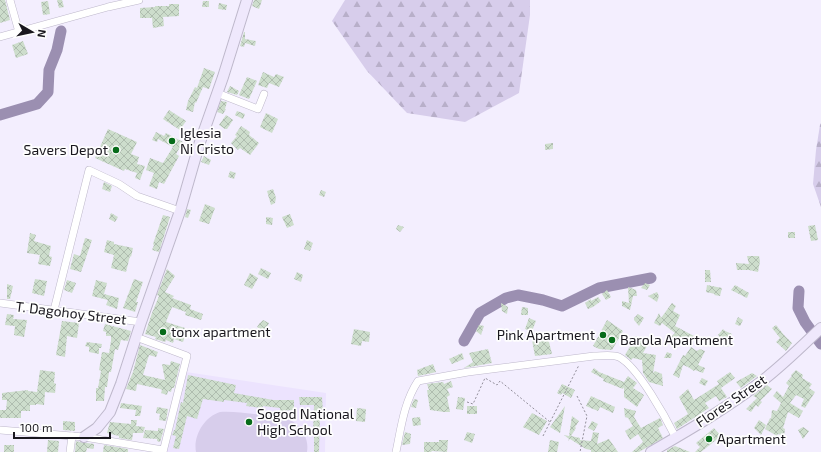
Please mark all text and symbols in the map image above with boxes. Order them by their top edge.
north arrow [12,12,52,52]
text: N [35,29,49,39]
place label: Iglesia Ni Cristo [180,124,234,157]
marker: Iglesia Ni Cristo [167,136,177,146]
place label: Savers Depot [24,141,108,158]
marker: Savers Depot [111,145,121,155]
street label: T. Dagohoy Street [15,297,127,328]
place label: tonx apartment [171,323,271,340]
place label: Pink Apartment [497,326,595,343]
marker: tonx apartment [158,327,168,337]
marker: Pink Apartment [598,330,608,340]
place label: Barola Apartment [620,331,733,348]
marker: Barola Apartment [607,335,617,345]
street label: Flores Street [692,371,769,430]
place label: Sogod National High School [257,405,355,438]
scale bar [14,414,110,440]
marker: Sogod National High School [244,417,254,427]
text: 100 m [20,420,52,434]
place label: Apartment [717,430,786,447]
marker: Apartment [704,434,714,444]

